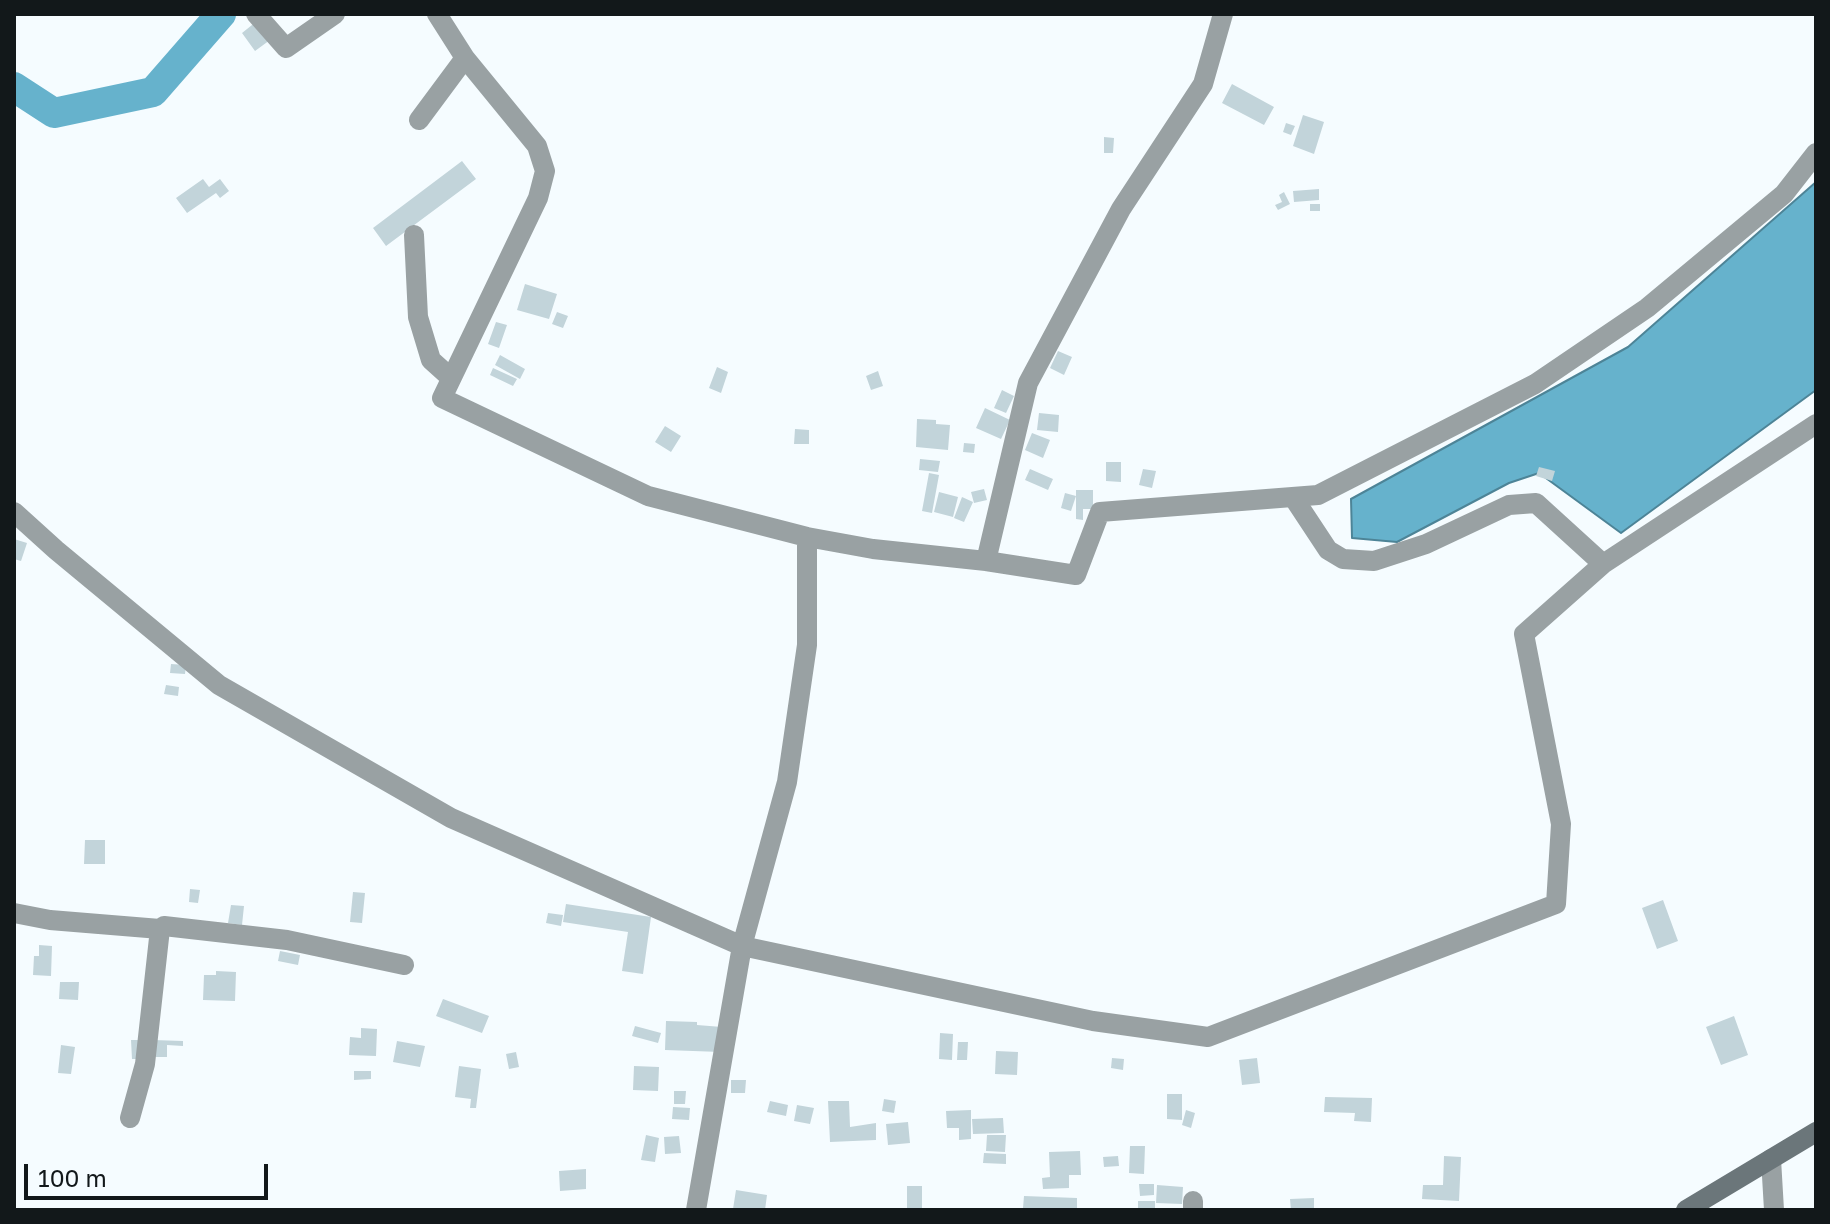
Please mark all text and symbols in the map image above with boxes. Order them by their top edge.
scale bar [28,1148,272,1198]
text: 100 m [38,1163,107,1192]

